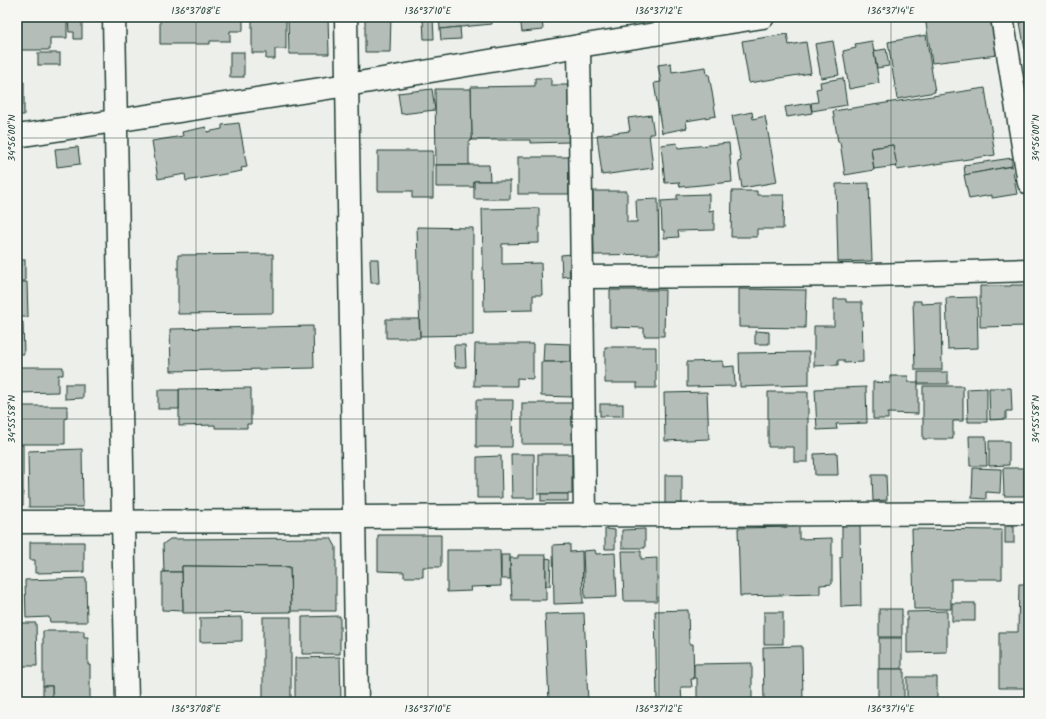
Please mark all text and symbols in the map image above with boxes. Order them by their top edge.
text: 136°37'08"E [171,3,222,19]
text: 136°37'10"E [405,3,453,19]
text: 136°37'12"E [635,3,684,19]
text: 136°37'14"E [867,3,916,19]
text: 34°56'00"N [4,114,20,162]
text: 34°56'00"N [1028,114,1044,162]
text: 34°55'58"N [4,395,20,443]
text: 34°55'58"N [1028,395,1044,443]
text: 136°37'08"E [171,701,222,717]
text: 136°37'10"E [405,701,453,717]
text: 136°37'12"E [635,701,684,717]
text: 136°37'14"E [867,701,916,717]

